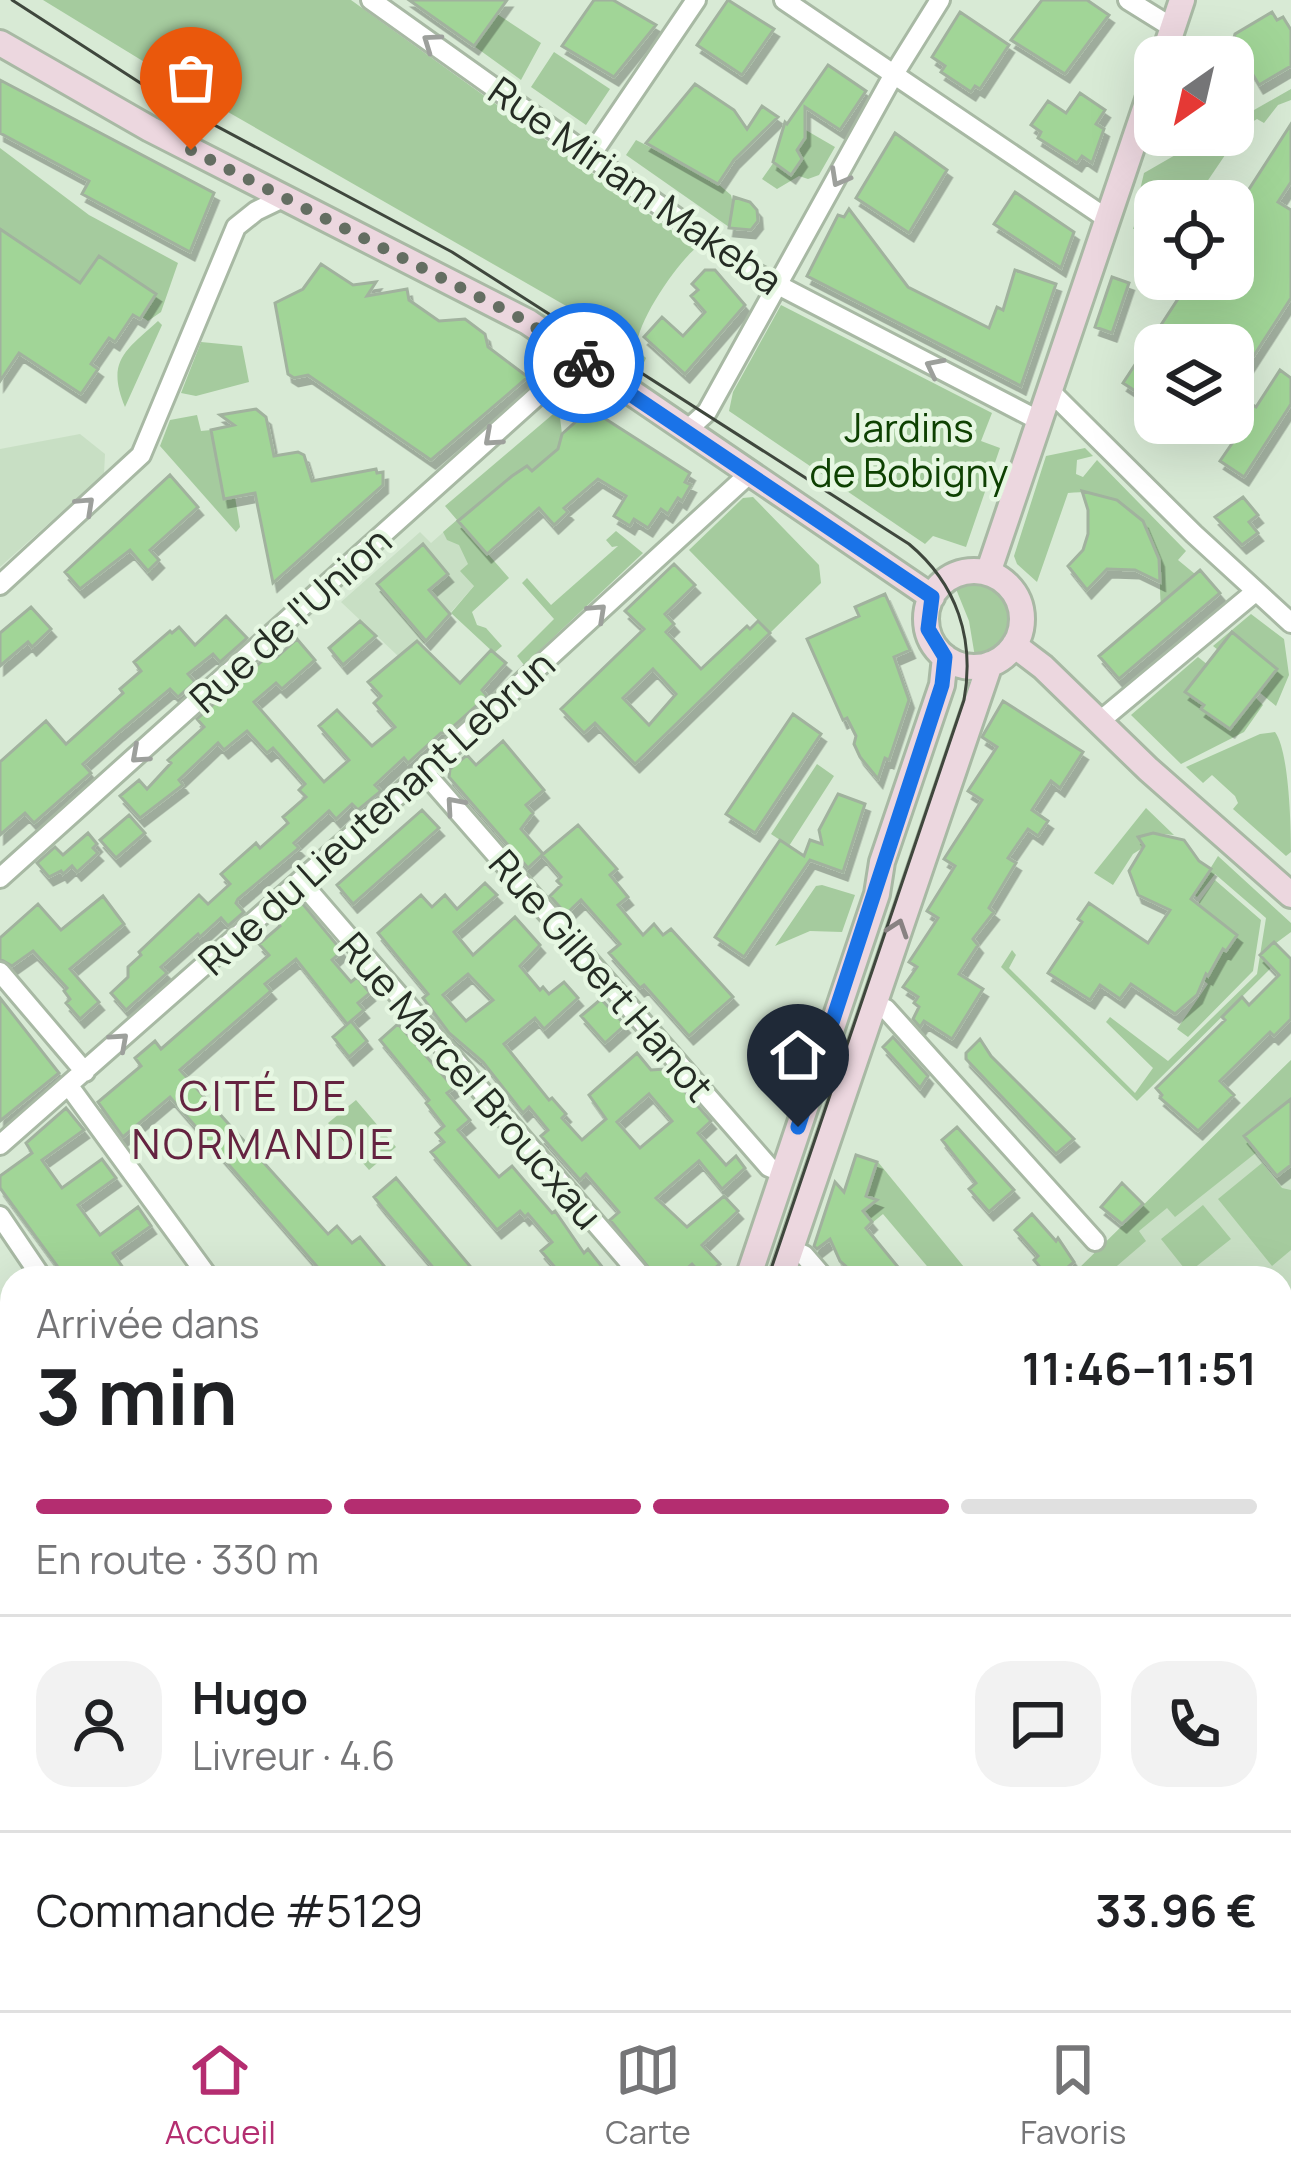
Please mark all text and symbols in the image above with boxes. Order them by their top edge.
pin [140,27,242,150]
one-way arrow [423,35,444,57]
north arrow [1134,36,1254,156]
map controls [1134,36,1254,444]
icon: bag [158,45,224,111]
street label: Rue Miriam Makeba [478,63,794,307]
one-way arrow [831,165,854,186]
button: locate [1134,180,1254,300]
courier [524,303,644,423]
button: layers [1134,324,1254,444]
icon: bike [551,330,617,396]
one-way arrow [925,358,947,381]
park label: Jardins de Bobigny [810,400,1008,499]
one-way arrow [484,424,505,445]
one-way arrow [72,498,93,520]
street label: Rue de l'Union [177,514,403,724]
one-way arrow [584,605,605,626]
street label: Rue du Lieutenant Lebrun [186,637,566,987]
one-way arrow [131,741,152,762]
one-way arrow [446,797,468,819]
street label: Rue Gilbert Hanot [477,837,727,1113]
one-way arrow [884,919,908,940]
street label: Rue Marcel Broucxau [327,920,615,1240]
pin [747,1004,849,1127]
icon: home [765,1022,831,1088]
one-way arrow [106,1034,128,1055]
district label: CITÉ DE NORMANDIE [131,1066,397,1172]
text: Arrivée dans [36,1296,260,1350]
text: 11:46–11:51 [1022,1337,1257,1399]
text: 3 min [36,1342,238,1448]
text: En route · 330 m [36,1532,319,1586]
button: person [36,1661,162,1787]
button: chat [975,1661,1101,1787]
button: phone [1131,1661,1257,1787]
text: Hugo [192,1666,308,1728]
text: Livreur · 4.6 [192,1728,395,1782]
text: Commande #5129 [36,1879,423,1941]
text: 33.96 € [1095,1879,1257,1941]
tab: Accueil [165,2037,276,2154]
tab: Carte [605,2037,691,2154]
tab: Favoris [1020,2037,1126,2154]

